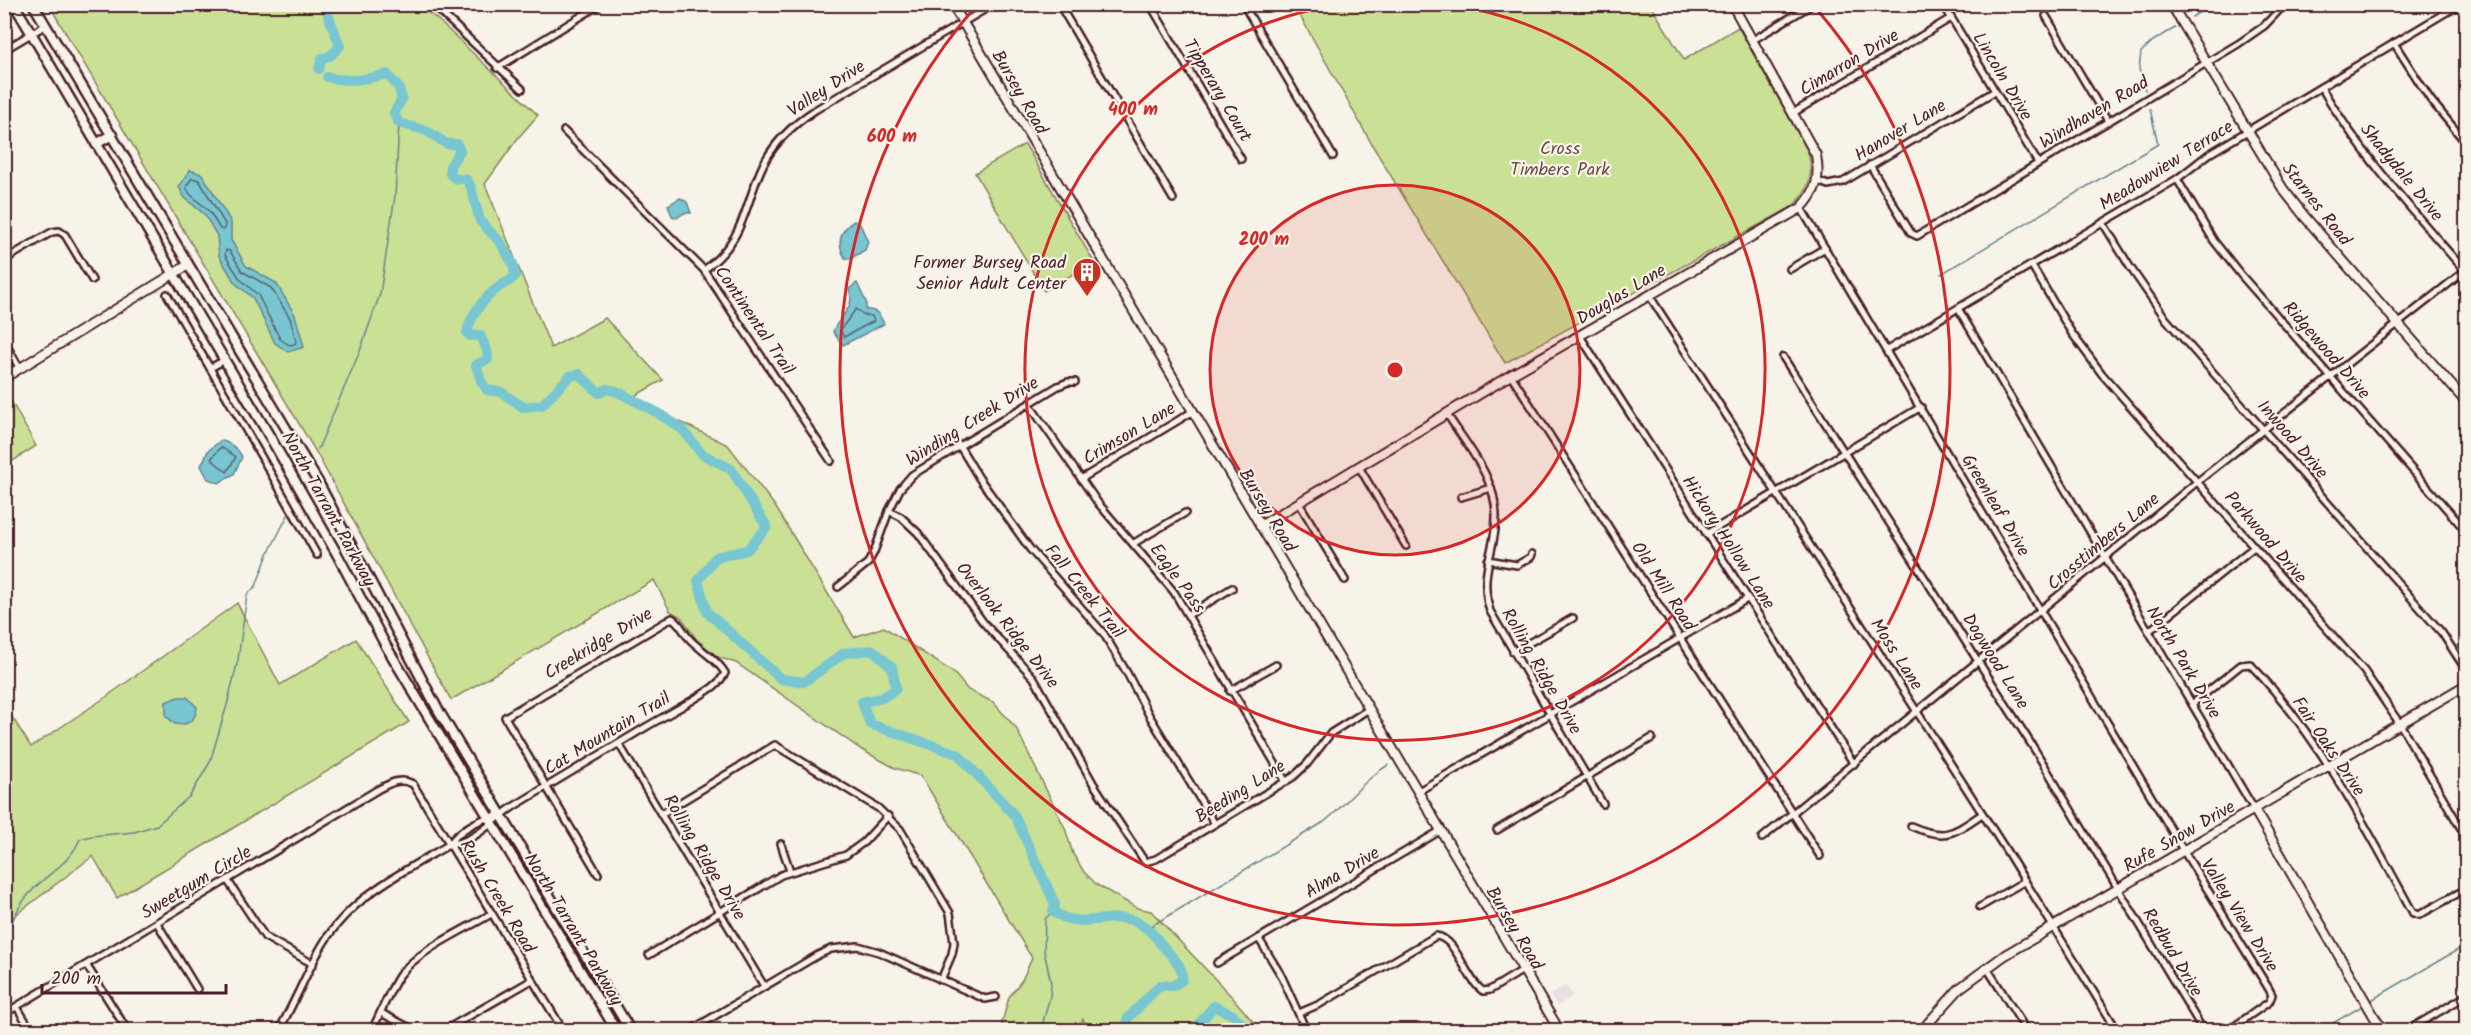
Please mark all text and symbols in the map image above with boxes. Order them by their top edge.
street label: Cimarron Drive [1794,22,1905,105]
street label: Lincoln Drive [1964,27,2040,127]
street label: Tipperary Court [1174,34,1259,149]
street label: Bursey Road [983,45,1055,141]
street label: Valley Drive [782,53,872,125]
street label: Windhaven Road [2034,68,2156,158]
street label: Hanover Lane [1849,92,1952,170]
text: 400 m [1108,96,1158,125]
street label: Meadowview Terrace [2094,113,2240,219]
street label: Shadydale Drive [2352,117,2450,229]
text: 600 m [867,123,917,152]
park label: Cross Timbers Park [1510,135,1610,185]
street label: Starnes Road [2274,157,2359,254]
text: 200 m [1239,226,1290,255]
place label: Former Bursey Road Senior Adult Center [913,249,1067,299]
building icon: Former Bursey Road Senior Adult Center [1071,256,1103,298]
street label: Douglas Lane [1571,257,1672,334]
street label: Continental Trail [706,260,802,382]
street label: Ridgewood Drive [2275,295,2377,407]
centre of rings [1385,360,1405,380]
street label: Winding Creek Drive [900,370,1045,475]
street label: Inwood Drive [2249,394,2335,486]
street label: Crimson Lane [1078,395,1182,473]
street label: North Tarrant Parkway [273,427,383,593]
street label: Greenleaf Drive [1953,449,2037,563]
street label: Bursey Road [1230,463,1304,559]
street label: Hickory Hollow Lane [1673,470,1782,616]
street label: Parkwood Drive [2216,485,2313,591]
street label: Crosstimbers Lane [2041,486,2167,598]
street label: Old Mill Road [1623,536,1703,638]
street label: Fall Creek Trail [1036,538,1132,646]
street label: Eagle Pass [1141,538,1212,620]
street label: Overlook Ridge Drive [948,556,1066,696]
street label: Creekridge Drive [539,600,659,688]
street label: North Park Drive [2137,601,2228,725]
street label: Rolling Ridge Drive [1493,603,1589,741]
street label: Dogwood Lane [1954,608,2036,716]
street label: Moss Lane [1862,613,1930,697]
street label: Cat Mountain Trail [539,685,677,784]
street label: Fair Oaks Drive [2283,691,2372,803]
street label: Beeding Lane [1190,753,1292,832]
street label: Rolling Ridge Drive [655,789,753,926]
street label: Rufe Snow Drive [2118,793,2241,881]
street label: Rush Creek Road [451,834,543,960]
street label: Sweetgum Circle [136,839,258,928]
street label: Alma Drive [1300,840,1386,907]
street label: North Tarrant Parkway [515,848,630,1012]
street label: Valley View Drive [2192,853,2285,978]
street label: Bursey Road [1477,881,1551,977]
street label: Redbud Drive [2134,903,2210,1003]
scale bar [42,957,226,995]
text: 200 m [51,965,101,994]

